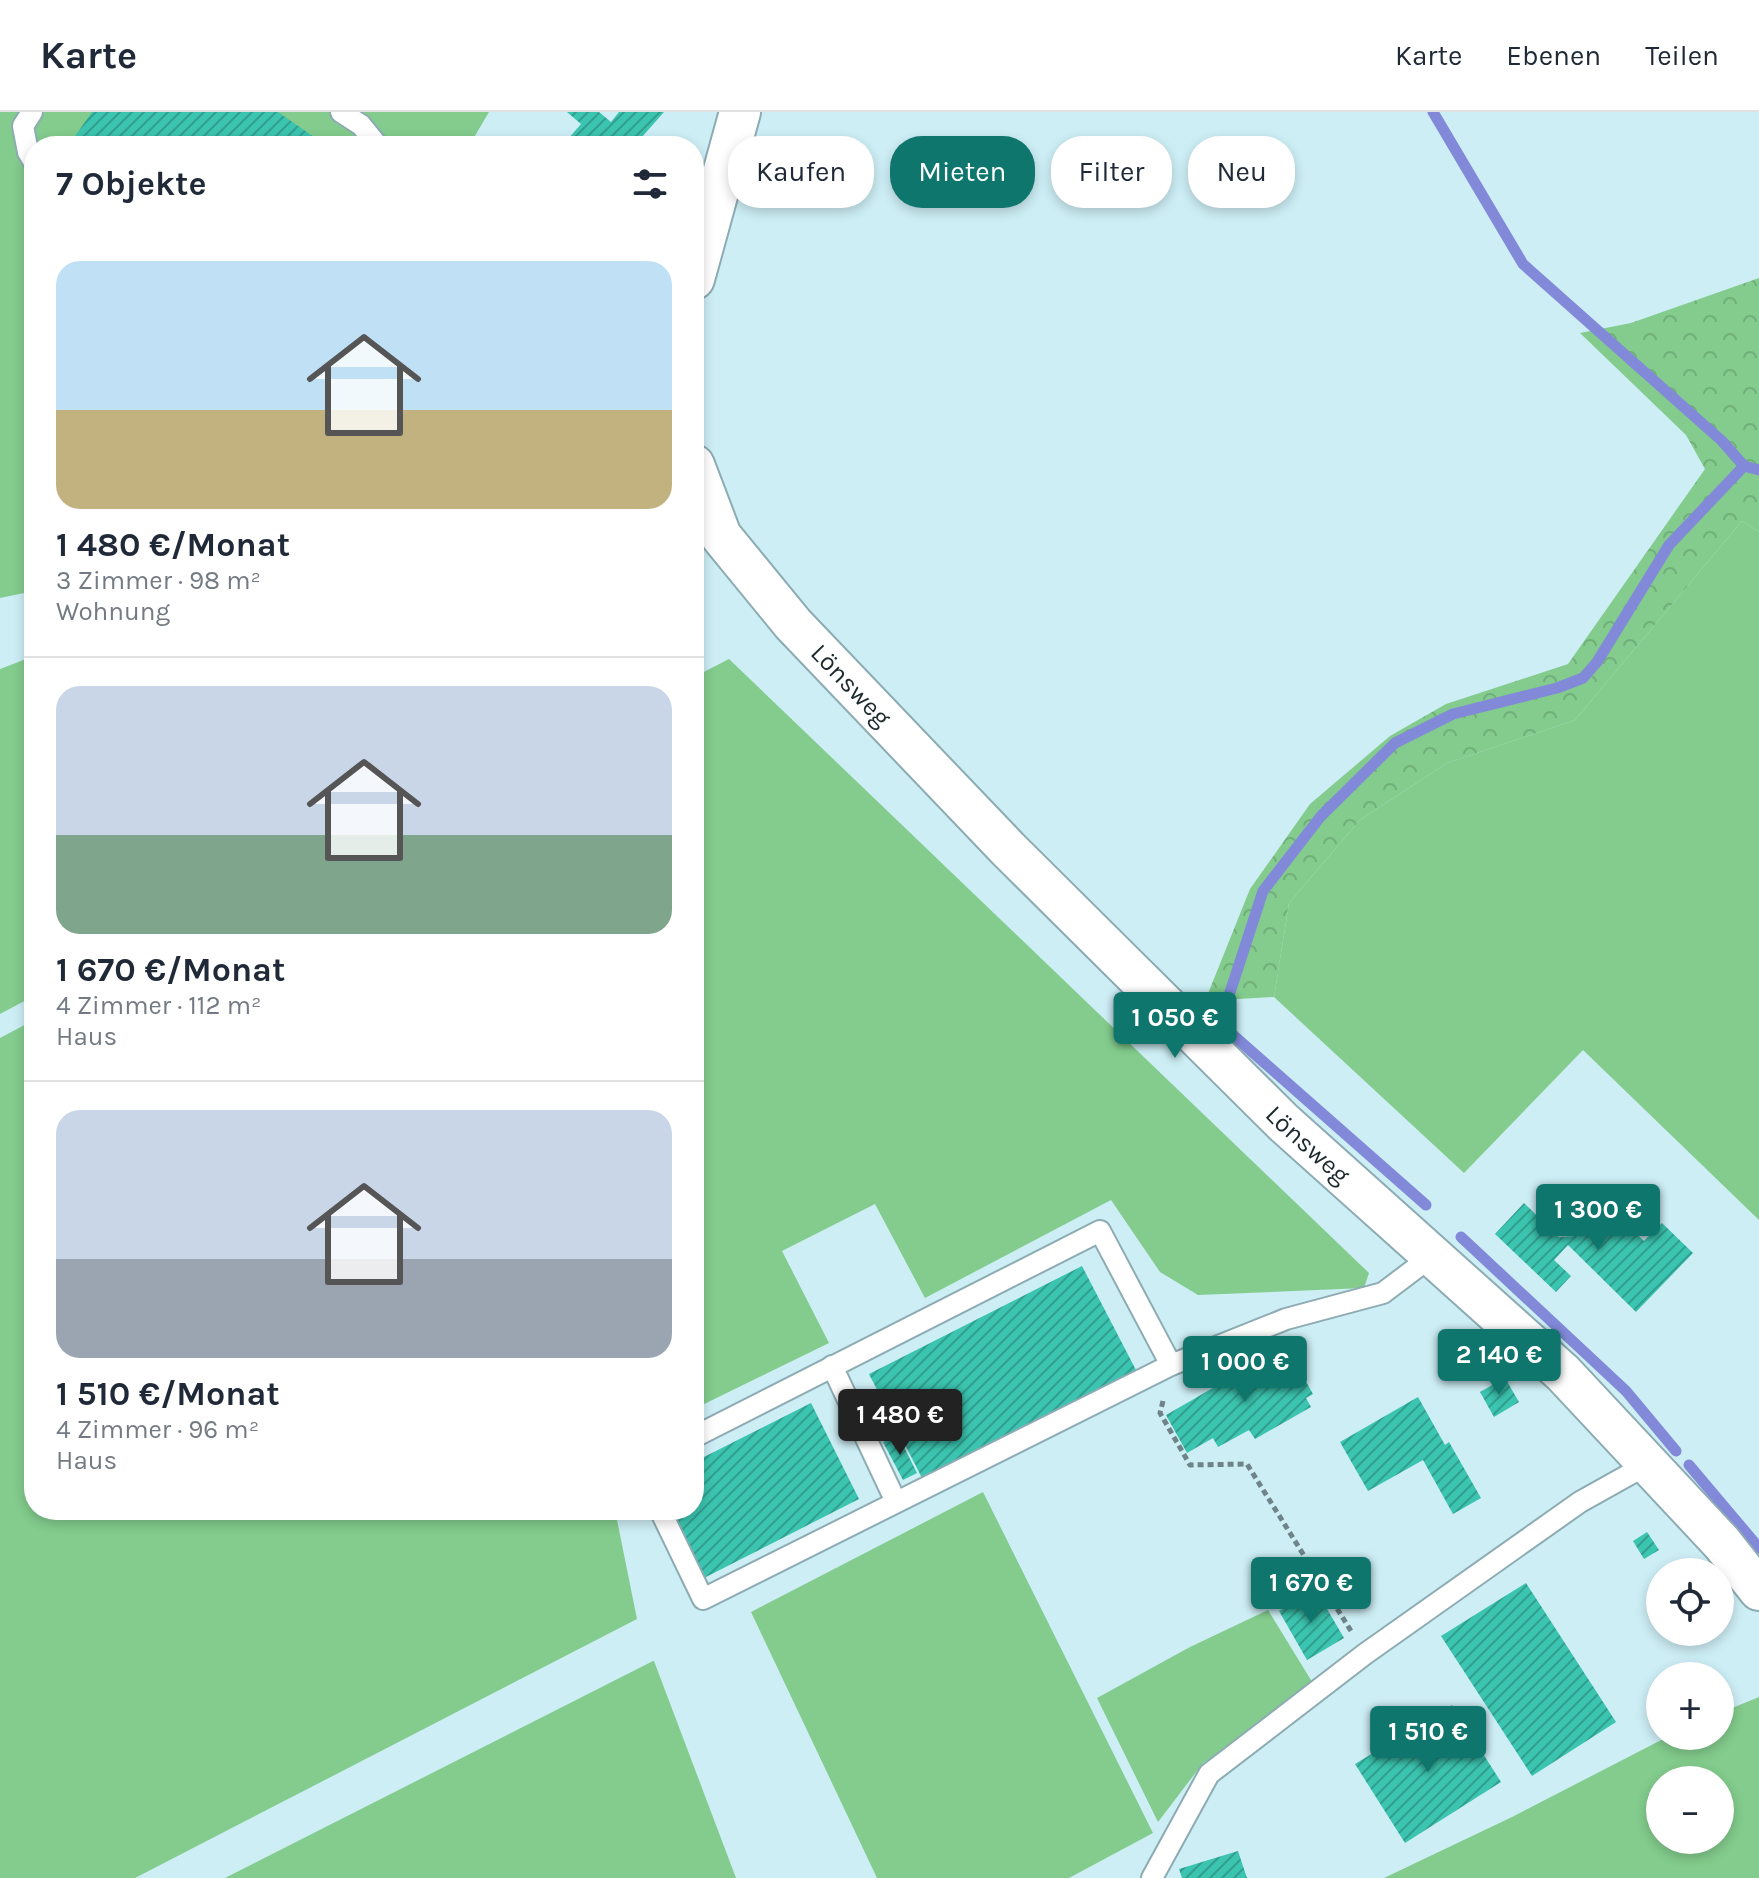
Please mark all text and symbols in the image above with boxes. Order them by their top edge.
text: Karte [40,33,137,78]
text: Karte [1395,39,1462,72]
text: Ebenen [1506,39,1601,72]
text: Teilen [1645,39,1719,72]
chip: Kaufen [728,136,874,208]
chip: Mieten [890,136,1035,208]
chip: Filter [1051,136,1172,208]
chip: Neu [1188,136,1295,208]
icon: filters [628,162,672,206]
text: 7 Objekte [56,164,207,204]
icon: home [292,313,436,457]
text: 1 480 €/Monat [56,525,290,565]
text: 3 Zimmer · 98 m² [56,565,261,596]
text: Wohnung [56,596,170,627]
street label: Lönsweg [805,637,898,733]
icon: home [292,738,436,882]
text: 1 670 €/Monat [56,950,285,990]
text: 4 Zimmer · 112 m² [56,990,261,1021]
pin: 1 050 € [1101,992,1249,1060]
text: 1 050 € [1132,1002,1218,1033]
text: Haus [56,1021,117,1052]
street label: Lönsweg [1260,1099,1357,1191]
icon: home [292,1162,436,1306]
pin: 1 300 € [1524,1184,1672,1252]
text: 1 300 € [1554,1194,1642,1225]
pin: 2 140 € [1425,1329,1573,1397]
pin: 1 000 € [1171,1336,1319,1404]
text: 2 140 € [1456,1339,1542,1370]
text: 1 000 € [1201,1346,1289,1377]
text: 1 510 €/Monat [56,1374,280,1414]
pin: 1 480 € [826,1389,974,1457]
text: 1 480 € [856,1399,944,1430]
text: 4 Zimmer · 96 m² [56,1414,259,1445]
text: Haus [56,1445,117,1476]
pin: 1 670 € [1237,1557,1385,1625]
map controls [1646,1558,1734,1854]
button: locate [1646,1558,1734,1646]
text: 1 670 € [1269,1567,1353,1598]
button: + [1646,1662,1734,1750]
pin: 1 510 € [1354,1706,1502,1774]
text: 1 510 € [1388,1716,1468,1747]
button: − [1646,1766,1734,1854]

